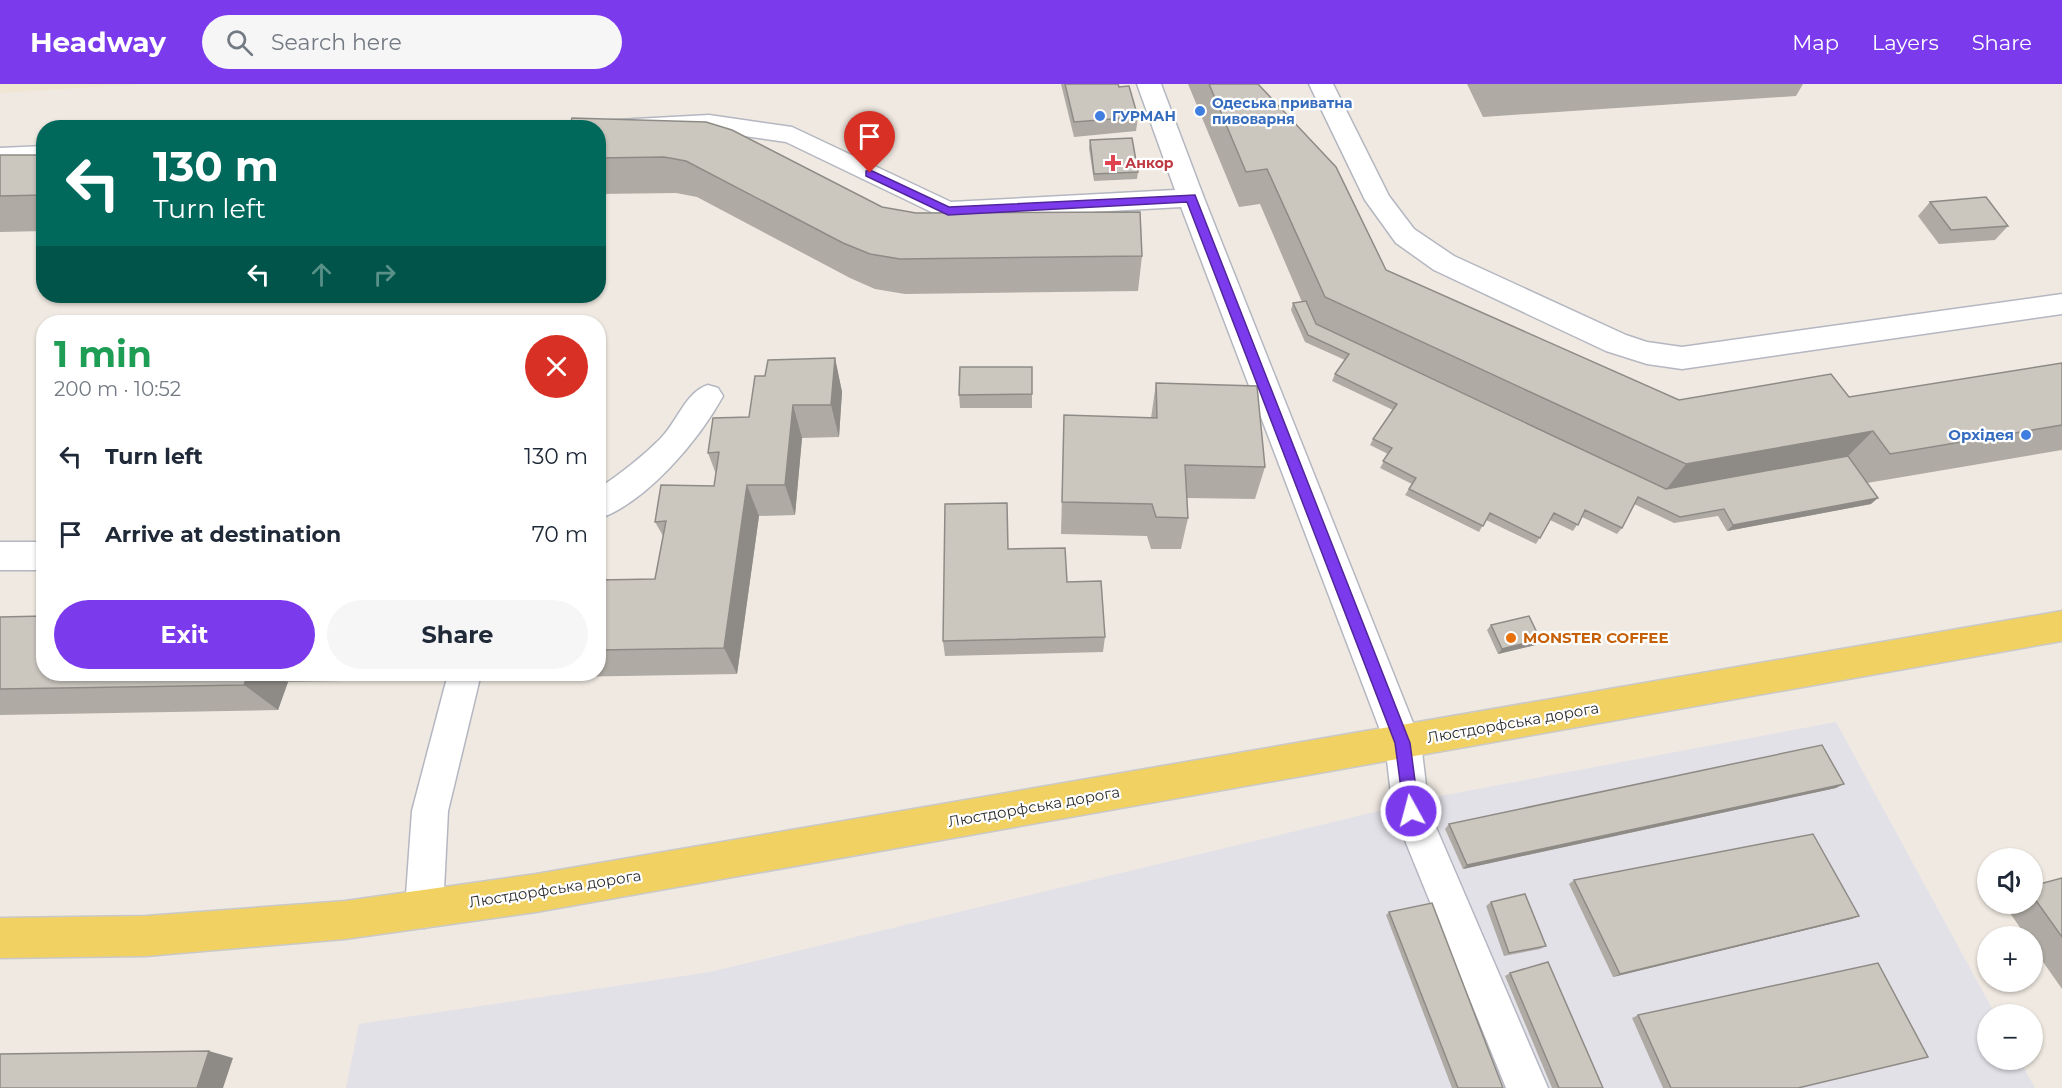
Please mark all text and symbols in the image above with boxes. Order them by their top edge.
search box [202,15,622,69]
text: Headway [30,25,166,59]
icon: search [223,26,256,59]
text: Search here [271,29,402,56]
text: Map [1792,30,1839,55]
text: Layers [1872,30,1939,55]
text: Share [1972,30,2032,55]
place label: Одеська приватна пивоварня [1212,94,1352,128]
marker: Одеська приватна пивоварня [1193,104,1207,118]
place label: ГУРМАН [1112,107,1176,125]
marker: ГУРМАН [1093,109,1107,123]
pin [844,111,895,173]
icon: arrive [853,120,886,153]
text: 130 m [153,140,279,192]
icon: left [54,144,132,222]
place label: Анкор [1125,154,1174,172]
marker: Анкор [1106,156,1120,170]
text: Turn left [153,192,266,225]
icon: left [242,258,275,291]
icon: ahead [305,258,338,291]
icon: right [368,258,401,291]
text: 1 min [54,332,152,376]
button: close [525,335,588,398]
text: 200 m · 10:52 [54,377,181,401]
place label: Орхідея [1948,425,2014,444]
marker: Орхідея [2019,428,2033,442]
icon: left [54,440,87,473]
text: Turn left [105,443,203,470]
text: 130 m [524,443,588,470]
icon: arrive [54,518,87,551]
text: Arrive at destination [105,521,341,548]
text: 70 m [532,521,588,548]
button: Exit [54,600,315,669]
button: Share [327,600,588,669]
place label: MONSTER COFFEE [1523,628,1669,647]
marker: MONSTER COFFEE [1504,631,1518,645]
street label: Люстдорфська дорога [1426,698,1600,747]
position arrow [1379,779,1443,843]
street label: Люстдорфська дорога [947,782,1121,831]
map controls [1977,848,2043,1070]
button: sound [1977,848,2043,914]
street label: Люстдорфська дорога [467,865,642,912]
button: + [1977,926,2043,992]
button: − [1977,1004,2043,1070]

